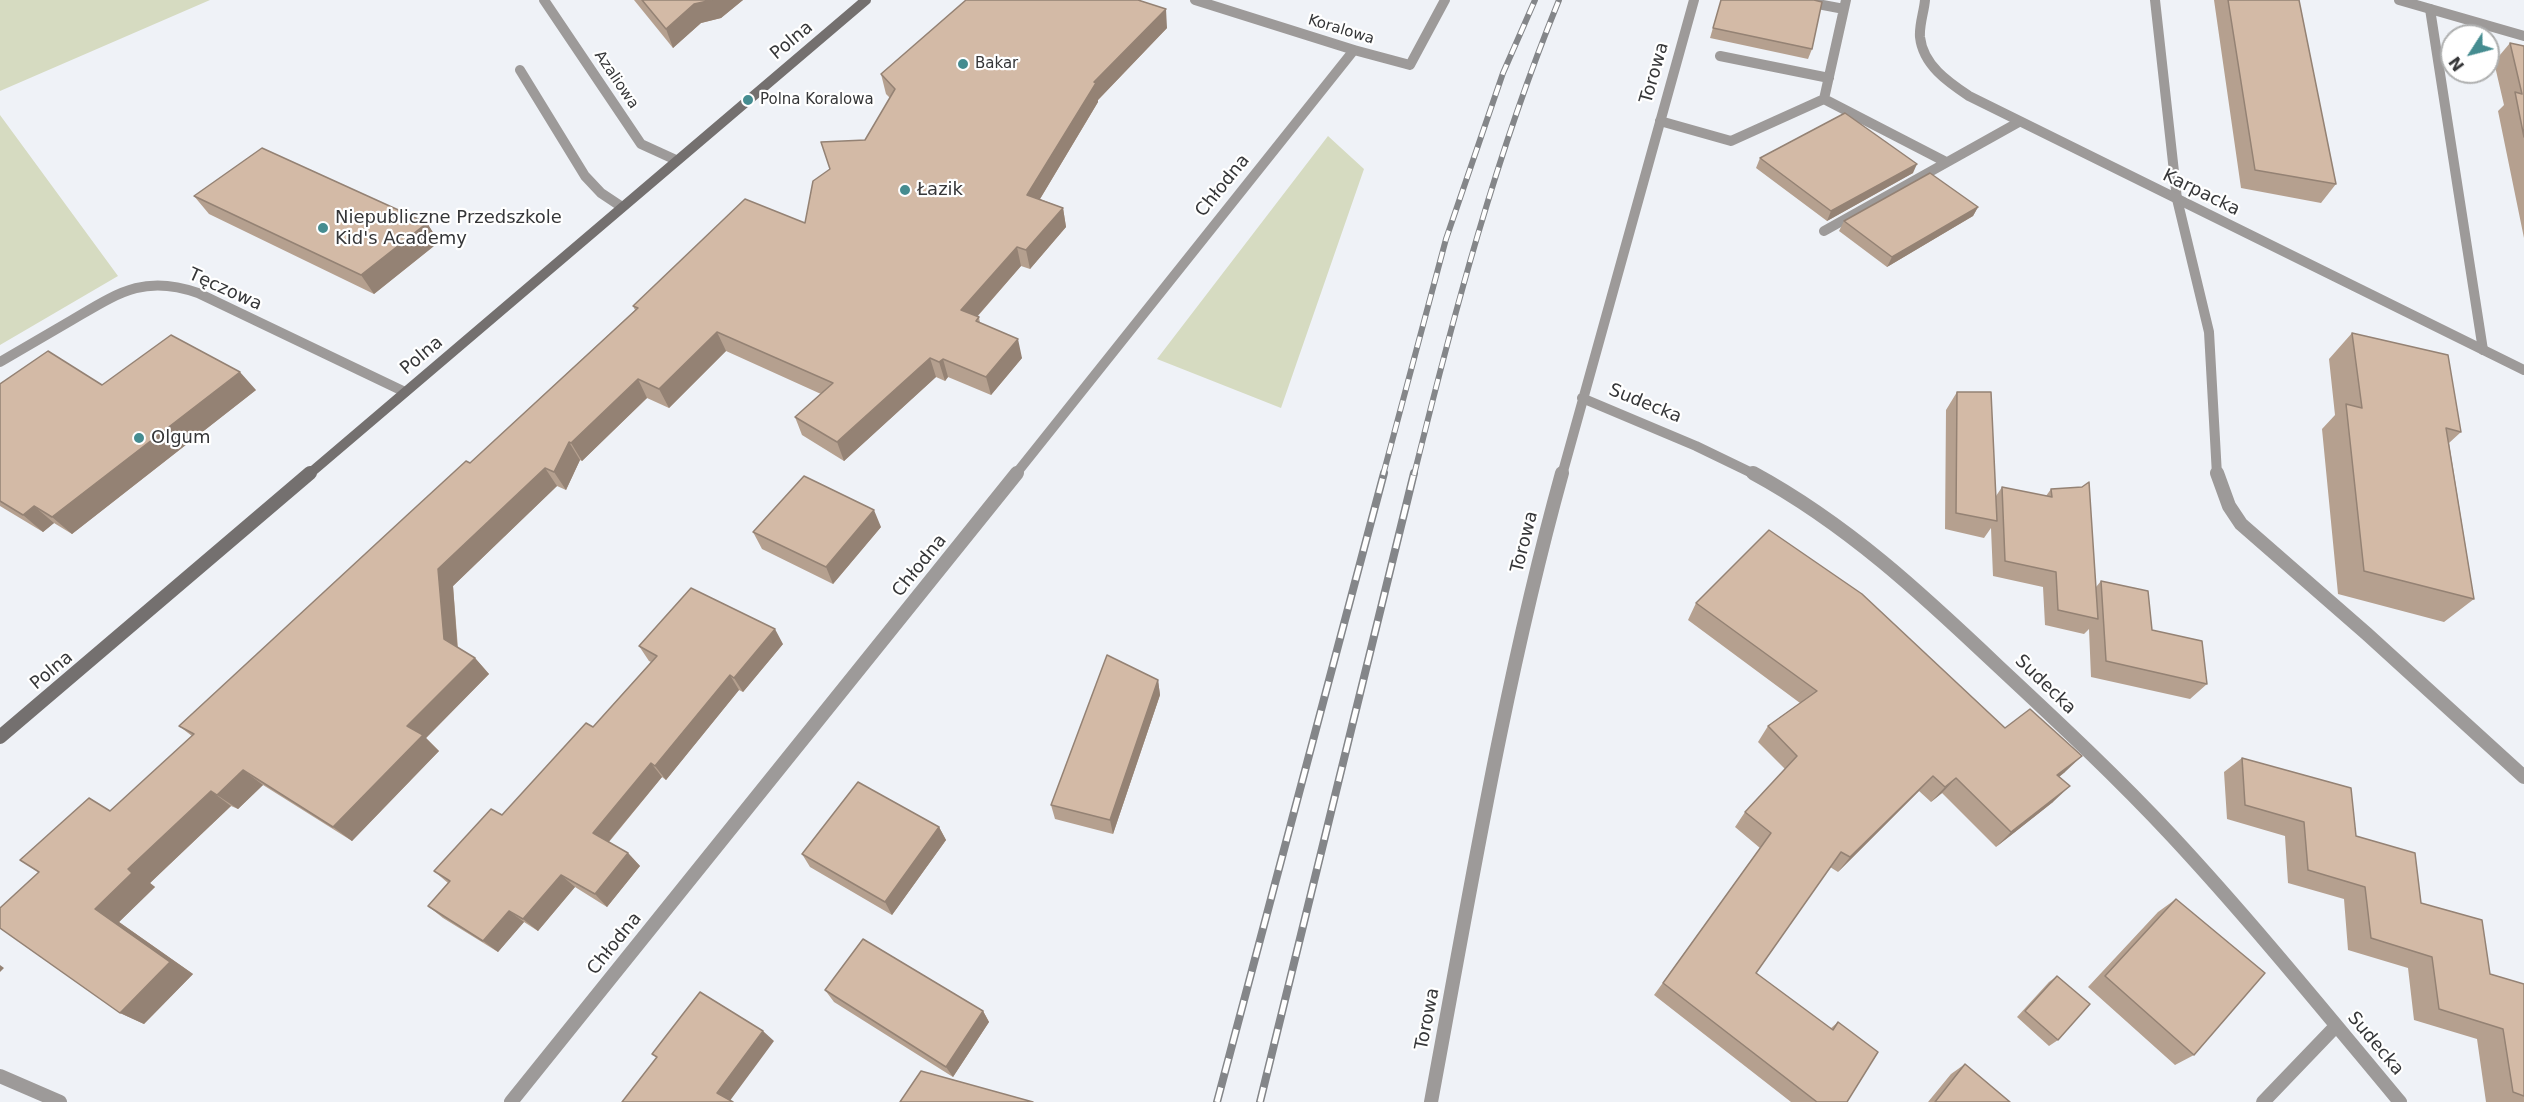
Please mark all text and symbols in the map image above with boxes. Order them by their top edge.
street label: Koralowa [1306,11,1376,49]
street label: Polna [766,17,818,65]
north arrow [2440,24,2500,84]
street label: Torowa [1636,40,1674,106]
street label: Azaliowa [590,47,642,113]
text: N [2445,53,2468,75]
place label: Bakar [975,55,1018,73]
marker: Bakar [956,57,970,71]
place label: Polna Koralowa [760,91,874,109]
marker: Polna Koralowa [741,93,755,107]
street label: Chłodna [1191,150,1255,222]
street label: Karpacka [2159,165,2243,221]
place label: Łazik [917,179,963,201]
marker: Łazik [898,183,912,197]
place label: Niepubliczne Przedszkole Kid's Academy [335,207,562,250]
marker: Niepubliczne Przedszkole Kid's Academy [316,221,330,235]
street label: Tęczowa [185,264,265,316]
street label: Polna [396,332,448,380]
street label: Sudecka [1606,380,1684,428]
place label: Olgum [151,427,211,449]
marker: Olgum [132,431,146,445]
street label: Torowa [1507,509,1543,575]
street label: Chłodna [888,530,952,602]
street label: Polna [26,647,78,695]
street label: Sudecka [2010,651,2080,719]
street label: Chłodna [583,908,647,980]
street label: Torowa [1411,986,1445,1052]
street label: Sudecka [2342,1008,2408,1080]

